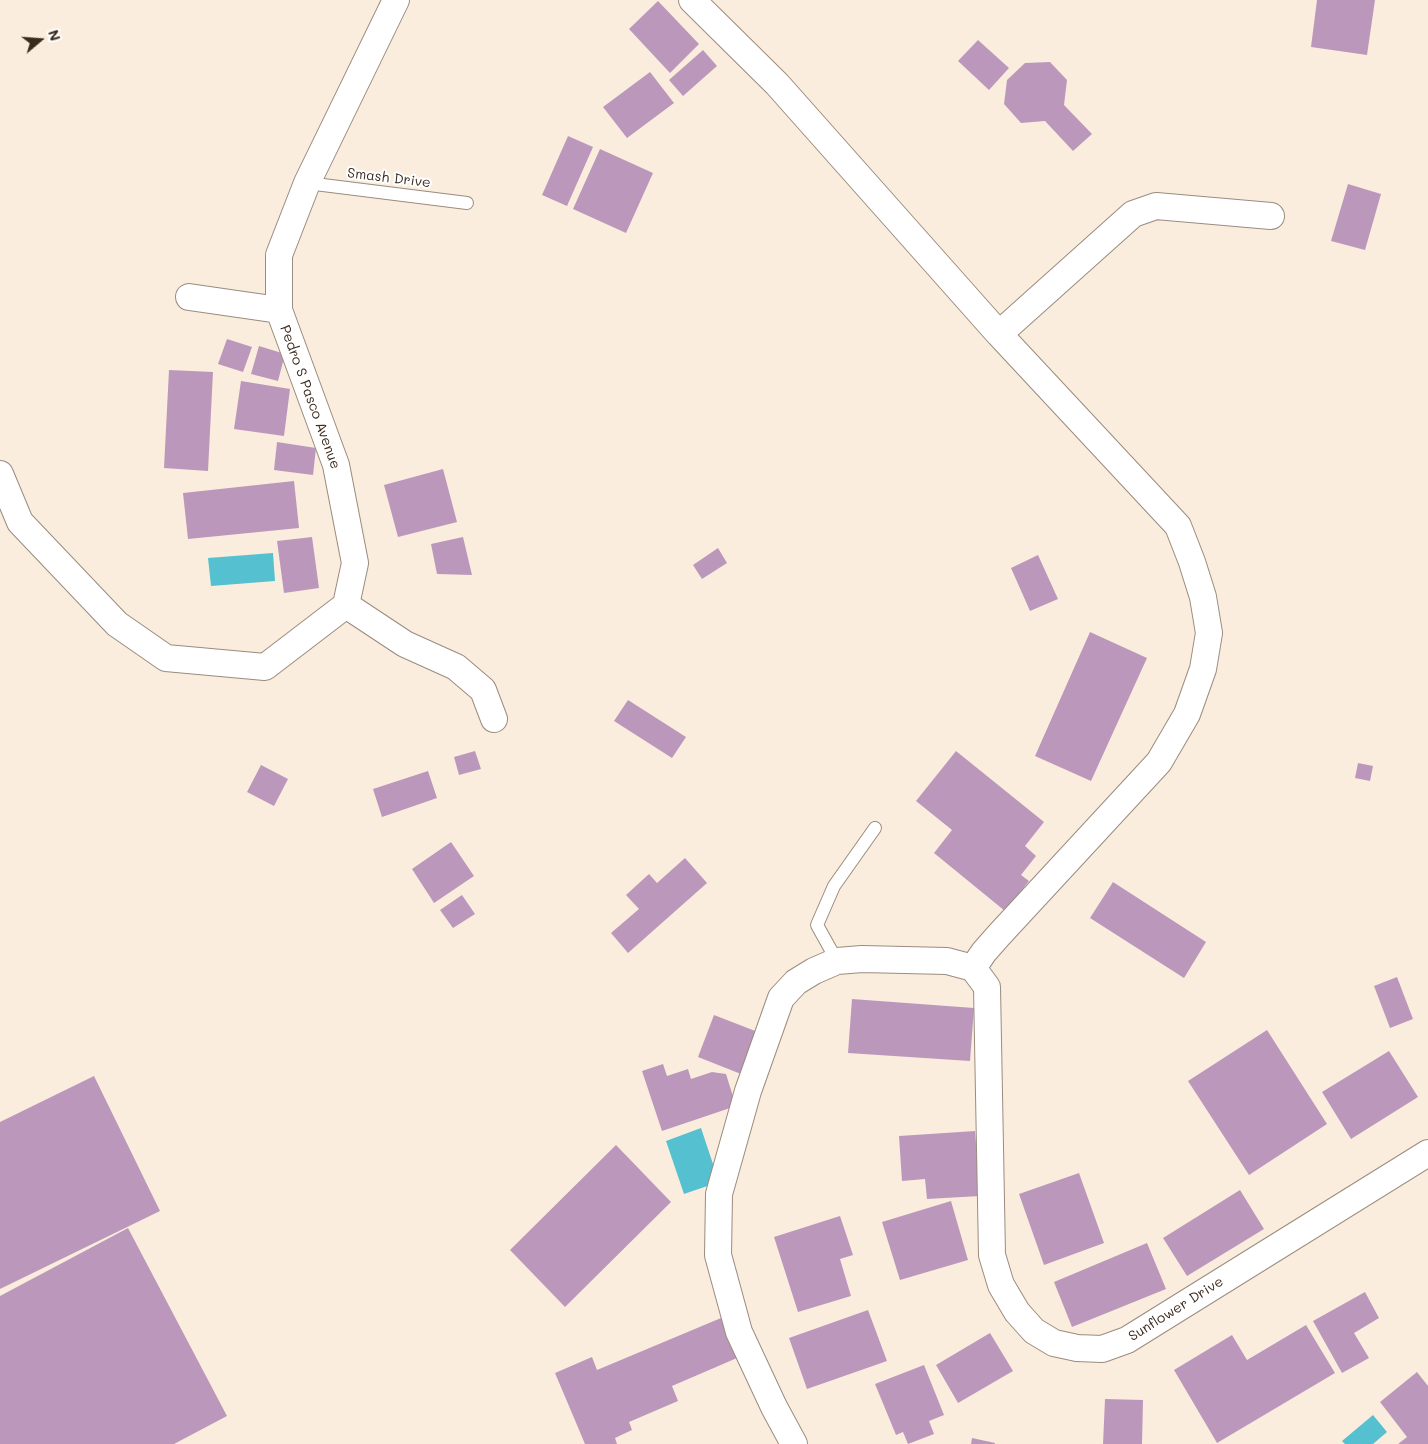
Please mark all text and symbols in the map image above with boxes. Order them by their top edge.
north arrow [15,15,65,65]
text: N [44,27,65,43]
street label: Smash Drive [346,165,432,191]
street label: Pedro S Pasco Avenue [276,323,344,471]
street label: Sunflower Drive [1126,1273,1226,1345]

